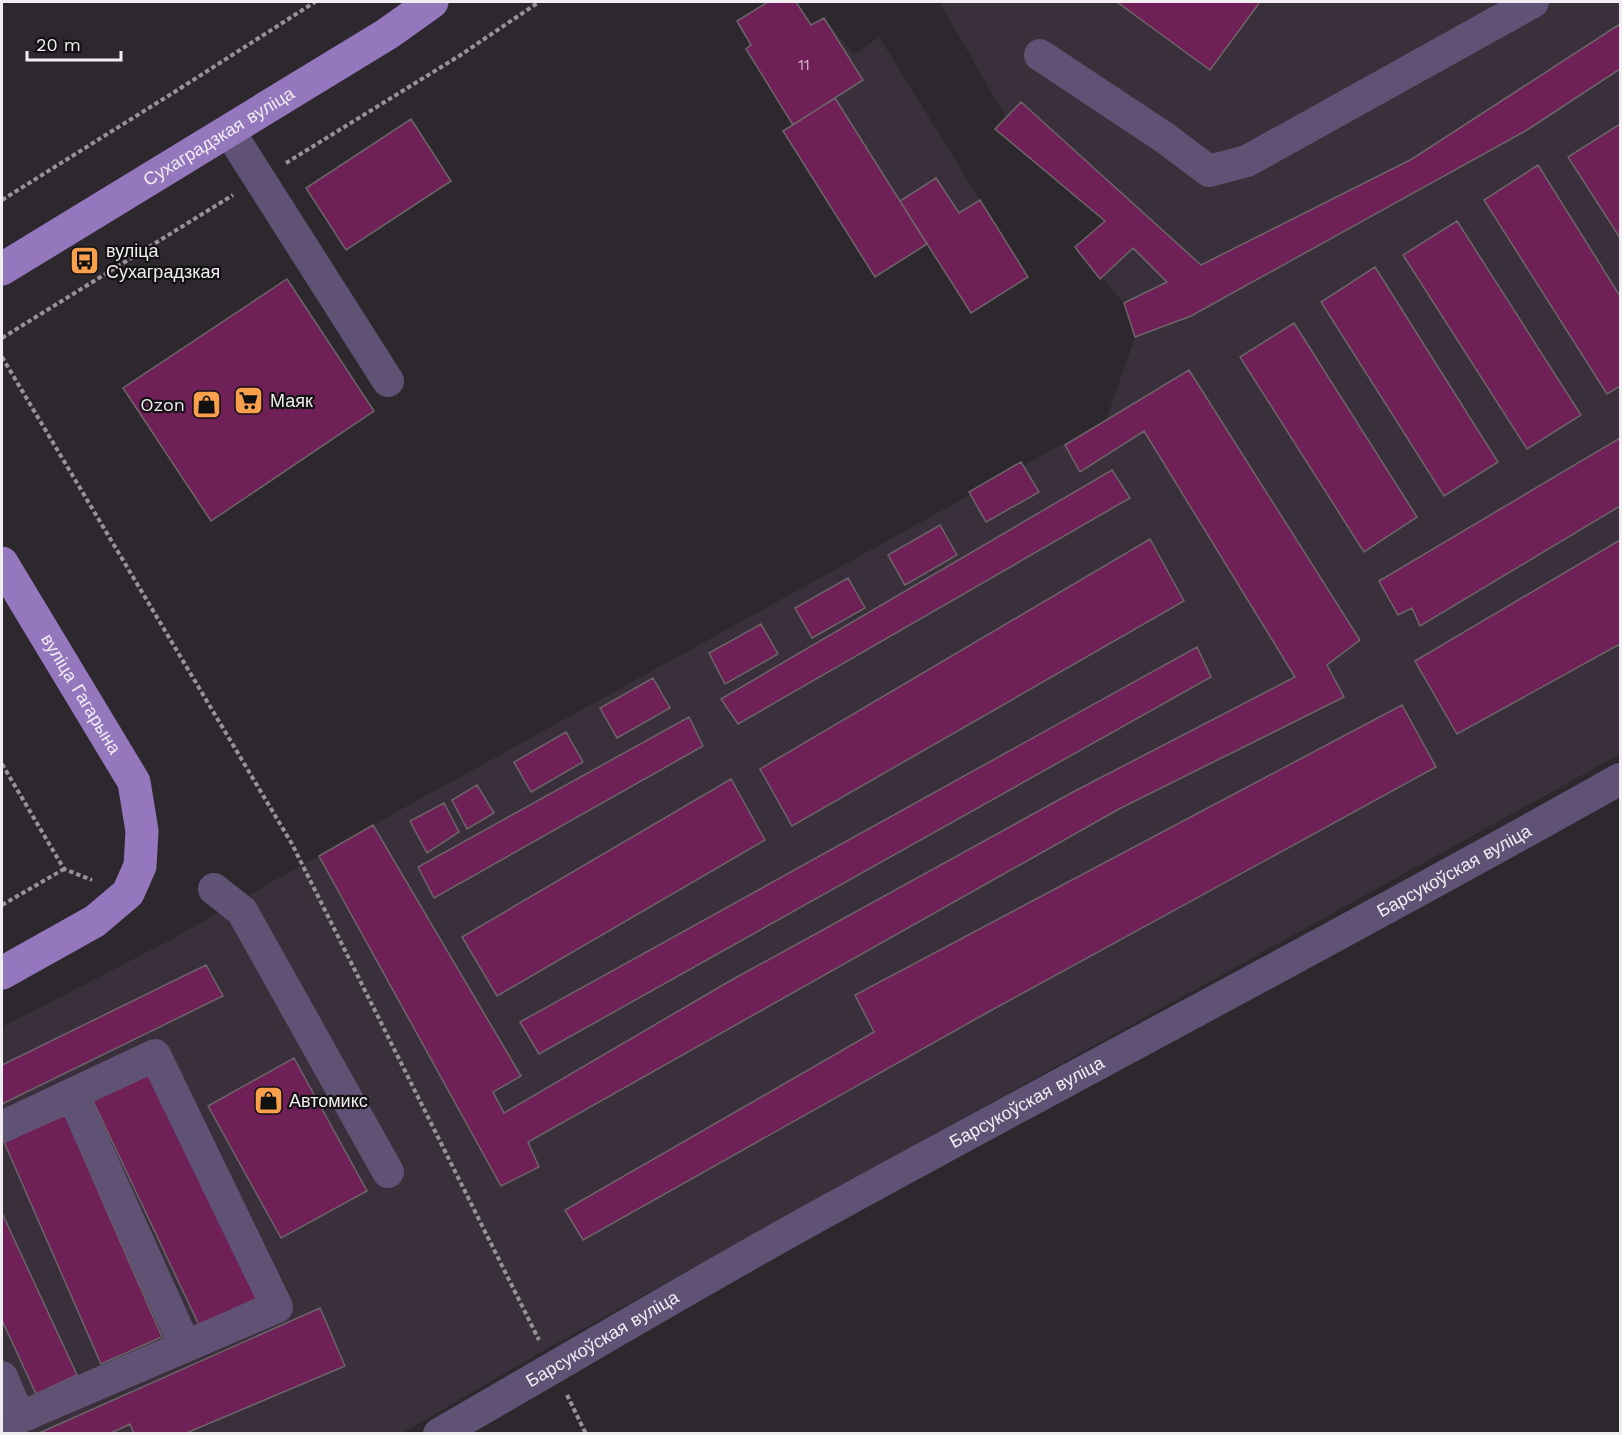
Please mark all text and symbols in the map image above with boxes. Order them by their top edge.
scale bar [27,24,122,62]
text: 20 m [36,34,81,55]
house number: 11 [798,56,810,74]
street label: Сухаградзкая вуліца [139,82,299,190]
place label: вуліца Сухаградзкая [106,240,220,282]
bus stop icon: вуліца Сухаградзкая [69,245,101,277]
supermarket icon: Маяк [233,385,265,417]
shop icon: Ozon [190,389,222,421]
place label: Маяк [270,390,313,411]
place label: Ozon [140,394,185,415]
street label: вуліца Гагарына [37,630,126,759]
street label: Барсукоўская вуліца [1373,819,1536,921]
street label: Барсукоўская вуліца [946,1051,1108,1152]
shop icon: Автомикс [252,1085,284,1117]
place label: Автомикс [289,1090,368,1111]
street label: Барсукоўская вуліца [522,1286,683,1391]

